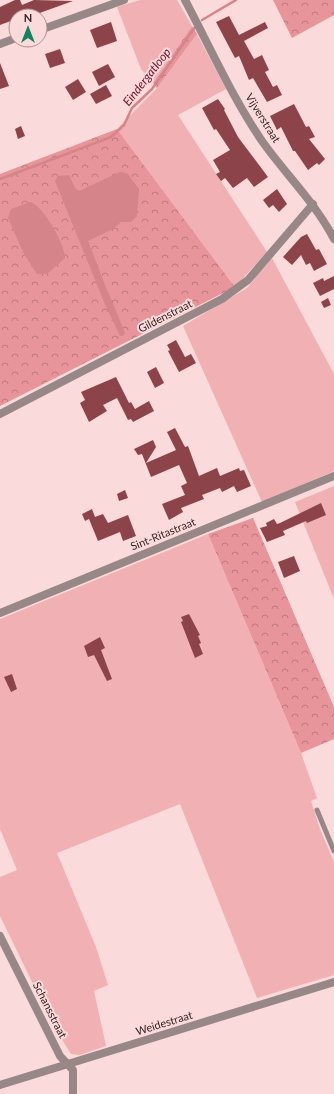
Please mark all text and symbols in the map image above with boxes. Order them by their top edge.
north arrow [8,8,48,48]
text: N [24,11,32,24]
water label: Eindergatloop [119,45,174,109]
street label: Vijverstraat [243,91,284,145]
street label: Gildenstraat [136,296,194,335]
street label: Sint-Ritastraat [128,515,197,552]
street label: Schansstraat [31,980,70,1040]
street label: Weidestraat [134,1008,194,1037]

